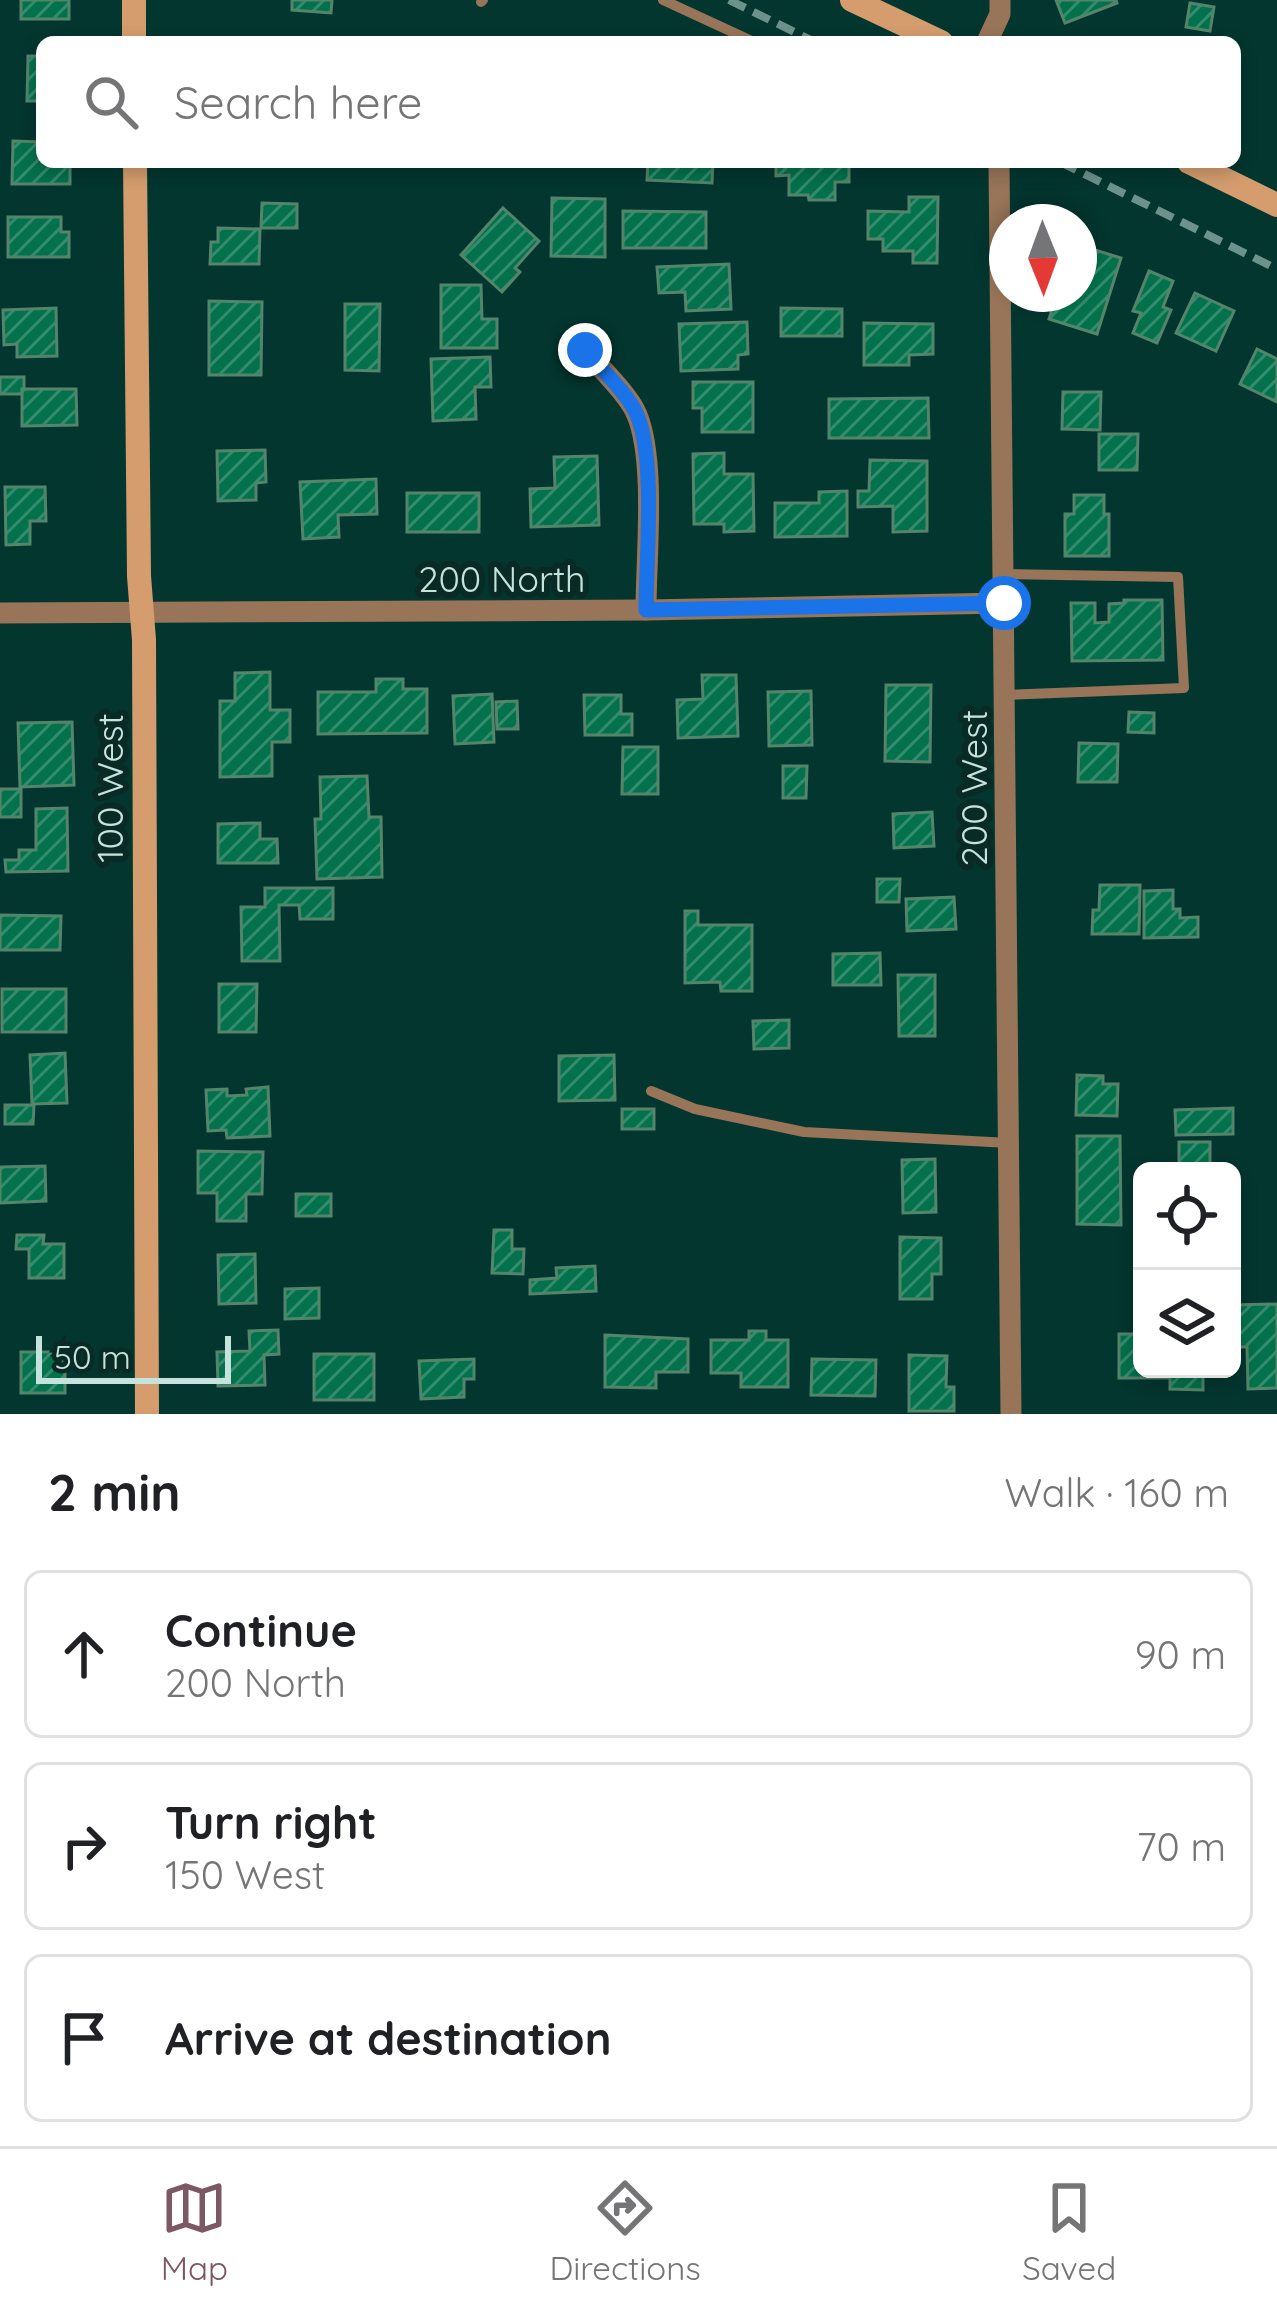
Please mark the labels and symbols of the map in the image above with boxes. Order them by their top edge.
north arrow [989,204,1097,312]
route end [558,323,612,377]
street label: 200 North [418,556,586,601]
route start [977,576,1031,630]
street label: 200 West [951,710,996,866]
street label: 100 West [87,713,132,863]
scale bar [36,1330,231,1383]

